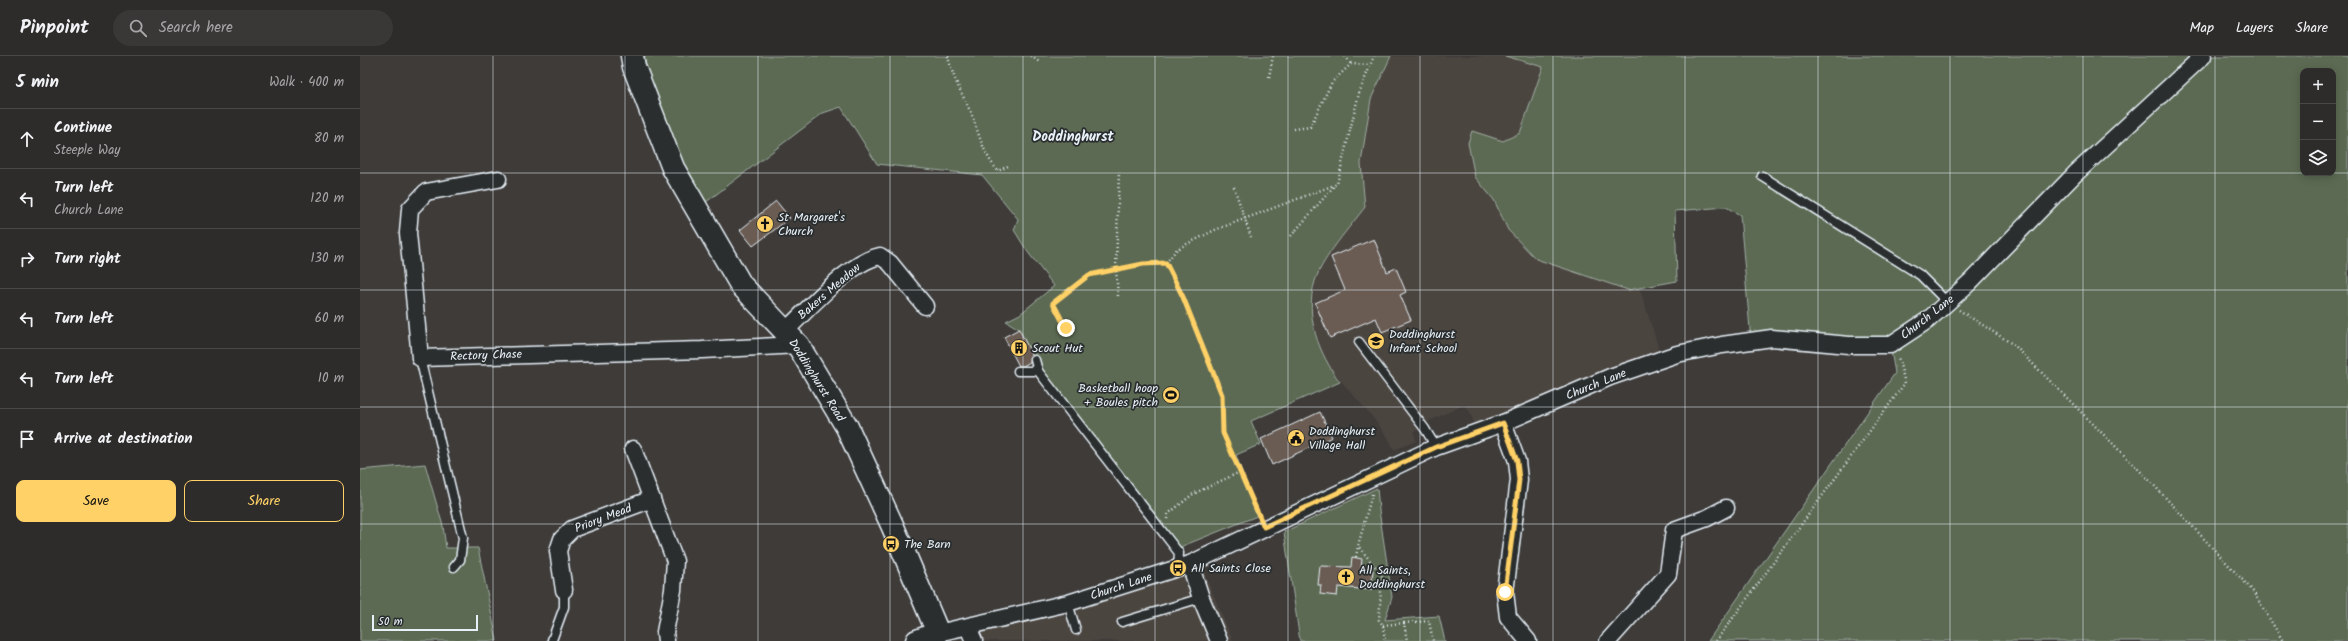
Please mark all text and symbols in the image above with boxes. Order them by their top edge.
search box [113,10,393,46]
text: Pinpoint [20,13,89,43]
text: Search here [159,16,233,40]
icon: search [127,17,149,39]
text: Map [2190,17,2214,39]
text: Layers [2236,17,2274,39]
text: Share [2296,17,2328,39]
map controls [2300,68,2336,176]
button: + [2300,68,2336,104]
text: 5 min [16,69,59,96]
text: Walk · 400 m [269,72,344,93]
button: − [2300,104,2336,140]
text: Continue [54,116,112,140]
district label: Doddinghurst [1032,126,1114,148]
icon: ahead [16,128,38,150]
text: 80 m [314,128,344,149]
text: Steeple Way [54,140,120,161]
button: layers [2300,140,2336,176]
text: Turn left [54,176,114,200]
icon: left [16,188,38,210]
text: 120 m [310,188,344,209]
text: Church Lane [54,200,123,221]
place label: St Margaret's Church [778,208,845,241]
church icon: St Margaret's Church [755,214,775,234]
text: Turn right [54,247,121,271]
icon: right [16,248,38,270]
text: 130 m [310,248,344,269]
street label: Bakers Meadow [794,258,866,324]
street label: Church Lane [1896,290,1959,345]
text: Turn left [54,307,114,331]
icon: left [16,308,38,330]
text: 60 m [315,308,344,329]
route end [1057,319,1075,337]
place label: Doddinghurst Infant School [1389,325,1457,358]
school or university icon: Doddinghurst Infant School [1366,331,1386,351]
street label: Doddinghurst Road [783,335,850,426]
building icon: Scout Hut [1009,338,1029,358]
place label: Scout Hut [1032,339,1083,358]
street label: Rectory Chase [450,345,523,366]
street label: Church Lane [1563,363,1630,405]
text: Turn left [54,367,114,391]
icon: left [16,368,38,390]
text: 10 m [318,368,344,389]
place label: Basketball hoop + Boules pitch [1078,379,1158,412]
sports icon: Basketball hoop + Boules pitch [1161,385,1181,405]
place label: Doddinghurst Village Hall [1309,422,1375,455]
text: Arrive at destination [54,427,193,451]
icon: arrive [16,428,38,450]
public building icon: Doddinghurst Village Hall [1286,428,1306,448]
button: Save [16,480,176,522]
button: Share [184,480,344,522]
street label: Priory Mead [572,499,635,538]
bus stop icon: The Barn [881,534,901,554]
place label: The Barn [904,535,951,554]
bus stop icon: All Saints Close [1168,558,1188,578]
place label: All Saints Close [1191,559,1271,578]
place label: All Saints, Doddinghurst [1359,561,1425,594]
street label: Church Lane [1088,567,1155,605]
church icon: All Saints, Doddinghurst [1336,567,1356,587]
route start [1496,583,1514,601]
scale bar [372,613,478,632]
text: 50 m [378,613,403,631]

